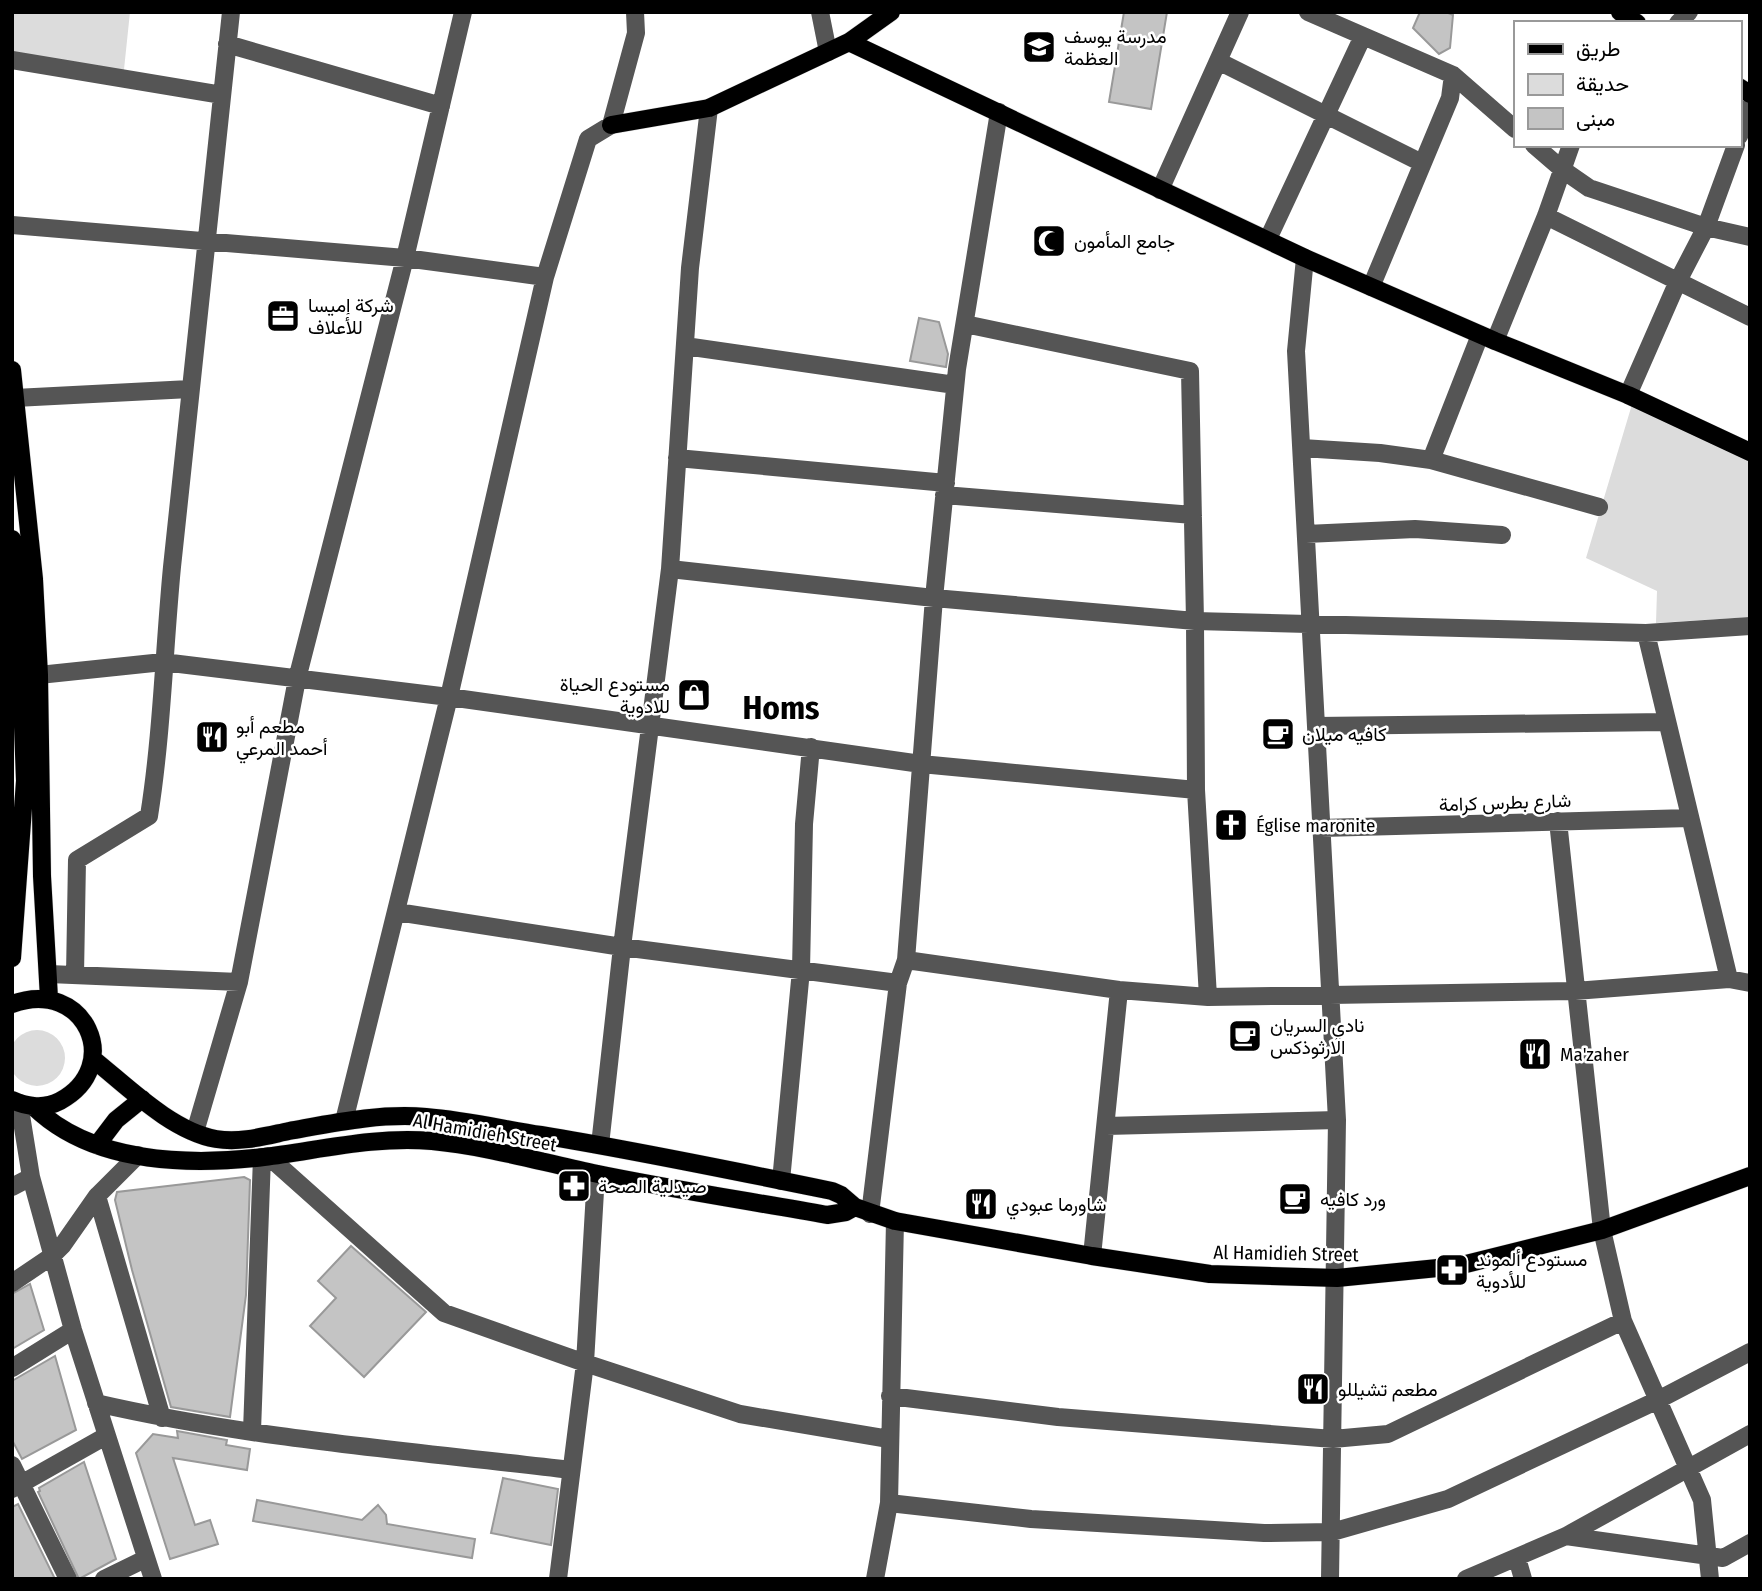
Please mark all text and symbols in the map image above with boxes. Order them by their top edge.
legend [1514,21,1741,147]
place label: مدرسة يوسف العظمة [1064,25,1167,70]
school or university icon: مدرسة يوسف العظمة [1020,28,1058,66]
text: طريق [1576,36,1621,62]
text: حديقة [1576,71,1629,97]
text: مبنى [1576,106,1615,132]
mosque icon: جامع المأمون [1030,222,1068,260]
place label: جامع المأمون [1074,230,1175,255]
place label: شركة إميسا للأعلاف [308,294,394,339]
office icon: شركة إميسا للأعلاف [264,297,302,335]
place label: مستودع الحياة للادوية [560,673,670,718]
shop icon: مستودع الحياة للادوية [675,676,713,714]
district label: Homs [742,688,820,728]
place label: مطعم أبو أحمد المرعي [236,715,327,764]
cafe icon: كافيه ميلان [1259,715,1297,753]
restaurant icon: مطعم أبو أحمد المرعي [193,718,231,756]
place label: كافيه ميلان [1302,723,1387,746]
street label: شارع بطرس كرامة [1438,789,1572,817]
church icon: Église maronite [1212,806,1250,844]
place label: Église maronite [1256,814,1375,837]
place label: نادي السريان الارثوذكس [1270,1014,1364,1059]
cafe icon: نادي السريان الارثوذكس [1226,1017,1264,1055]
restaurant icon: Ma'zaher [1516,1035,1554,1073]
place label: Ma'zaher [1560,1043,1629,1066]
street label: Al Hamidieh Street [411,1109,559,1157]
pharmacy icon: صيدلية الصحة [555,1167,593,1205]
place label: صيدلية الصحة [598,1175,707,1198]
cafe icon: ورد كافيه [1276,1180,1314,1218]
restaurant icon: شاورما عبودي [962,1185,1000,1223]
place label: ورد كافيه [1320,1188,1386,1211]
place label: شاورما عبودي [1006,1193,1106,1220]
street label: Al Hamidieh Street [1213,1241,1360,1266]
place label: مستودع ألموند للأدوية [1476,1248,1588,1293]
pharmacy icon: مستودع ألموند للأدوية [1433,1251,1471,1289]
restaurant icon: مطعم تشيللو [1294,1370,1332,1408]
place label: مطعم تشيللو [1338,1378,1438,1402]

